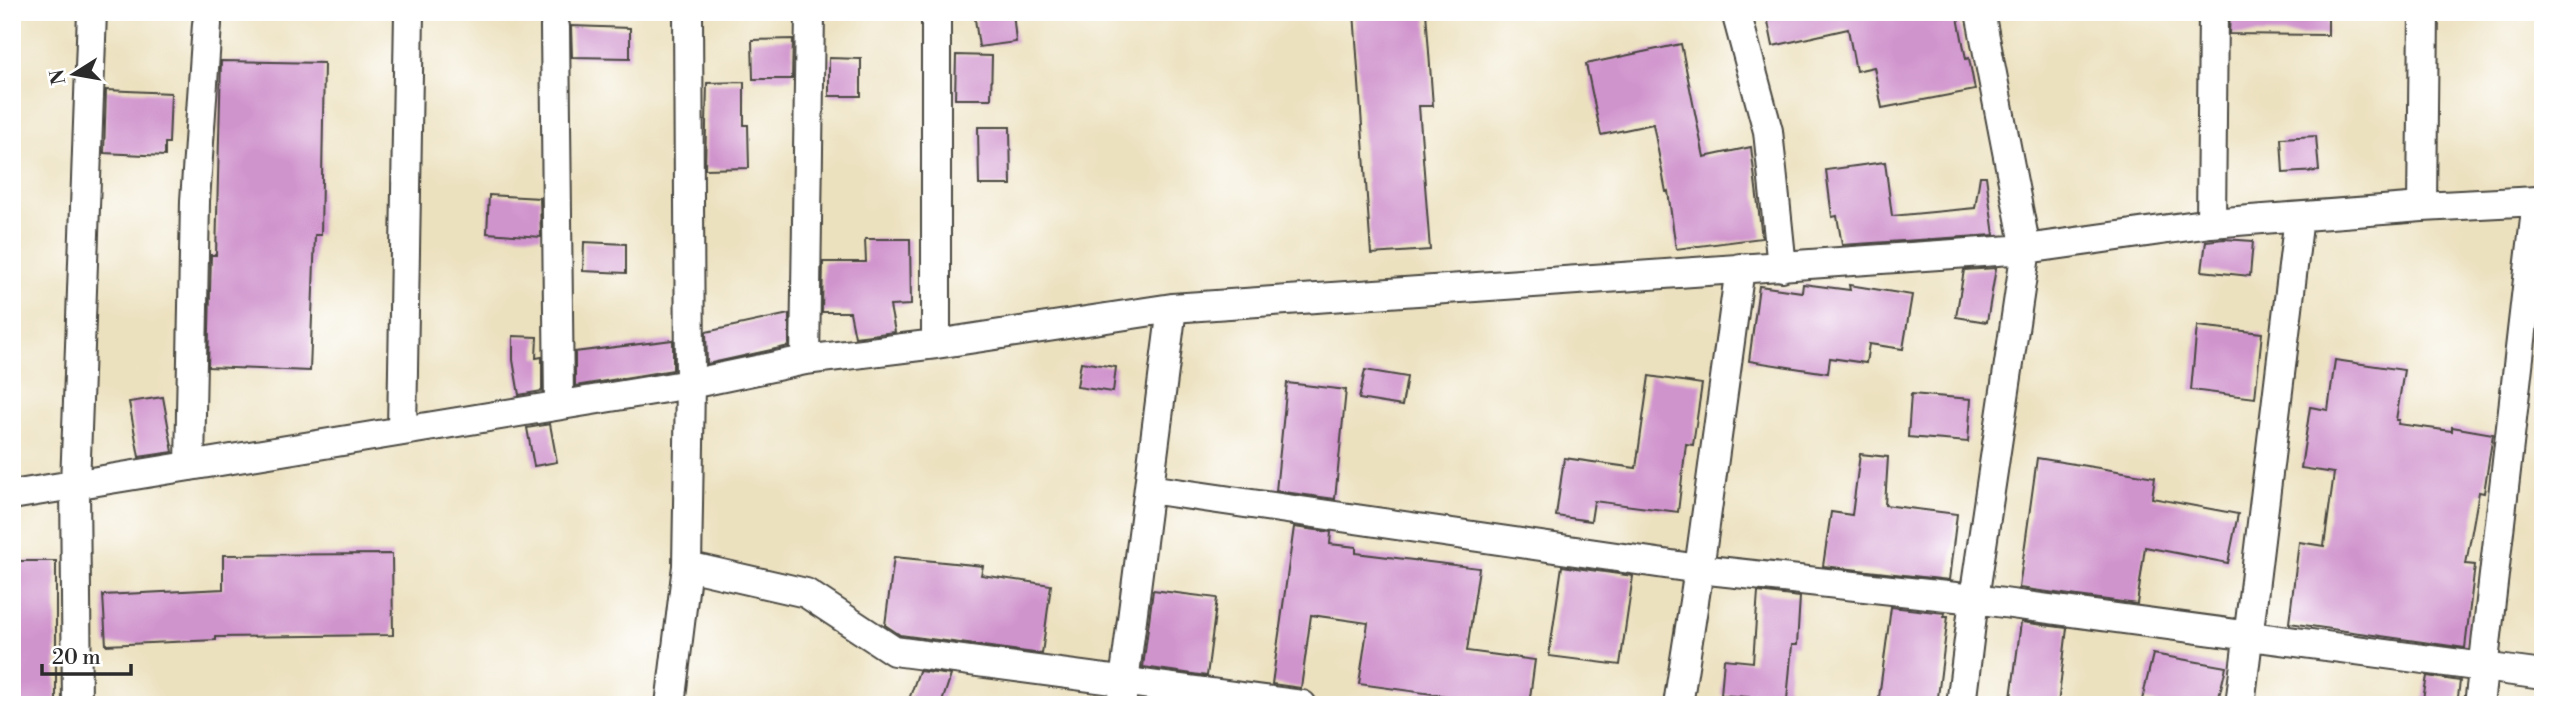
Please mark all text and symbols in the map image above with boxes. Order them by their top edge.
north arrow [38,38,108,108]
text: N [45,67,72,87]
scale bar [42,633,131,677]
text: 20 m [52,645,101,671]

